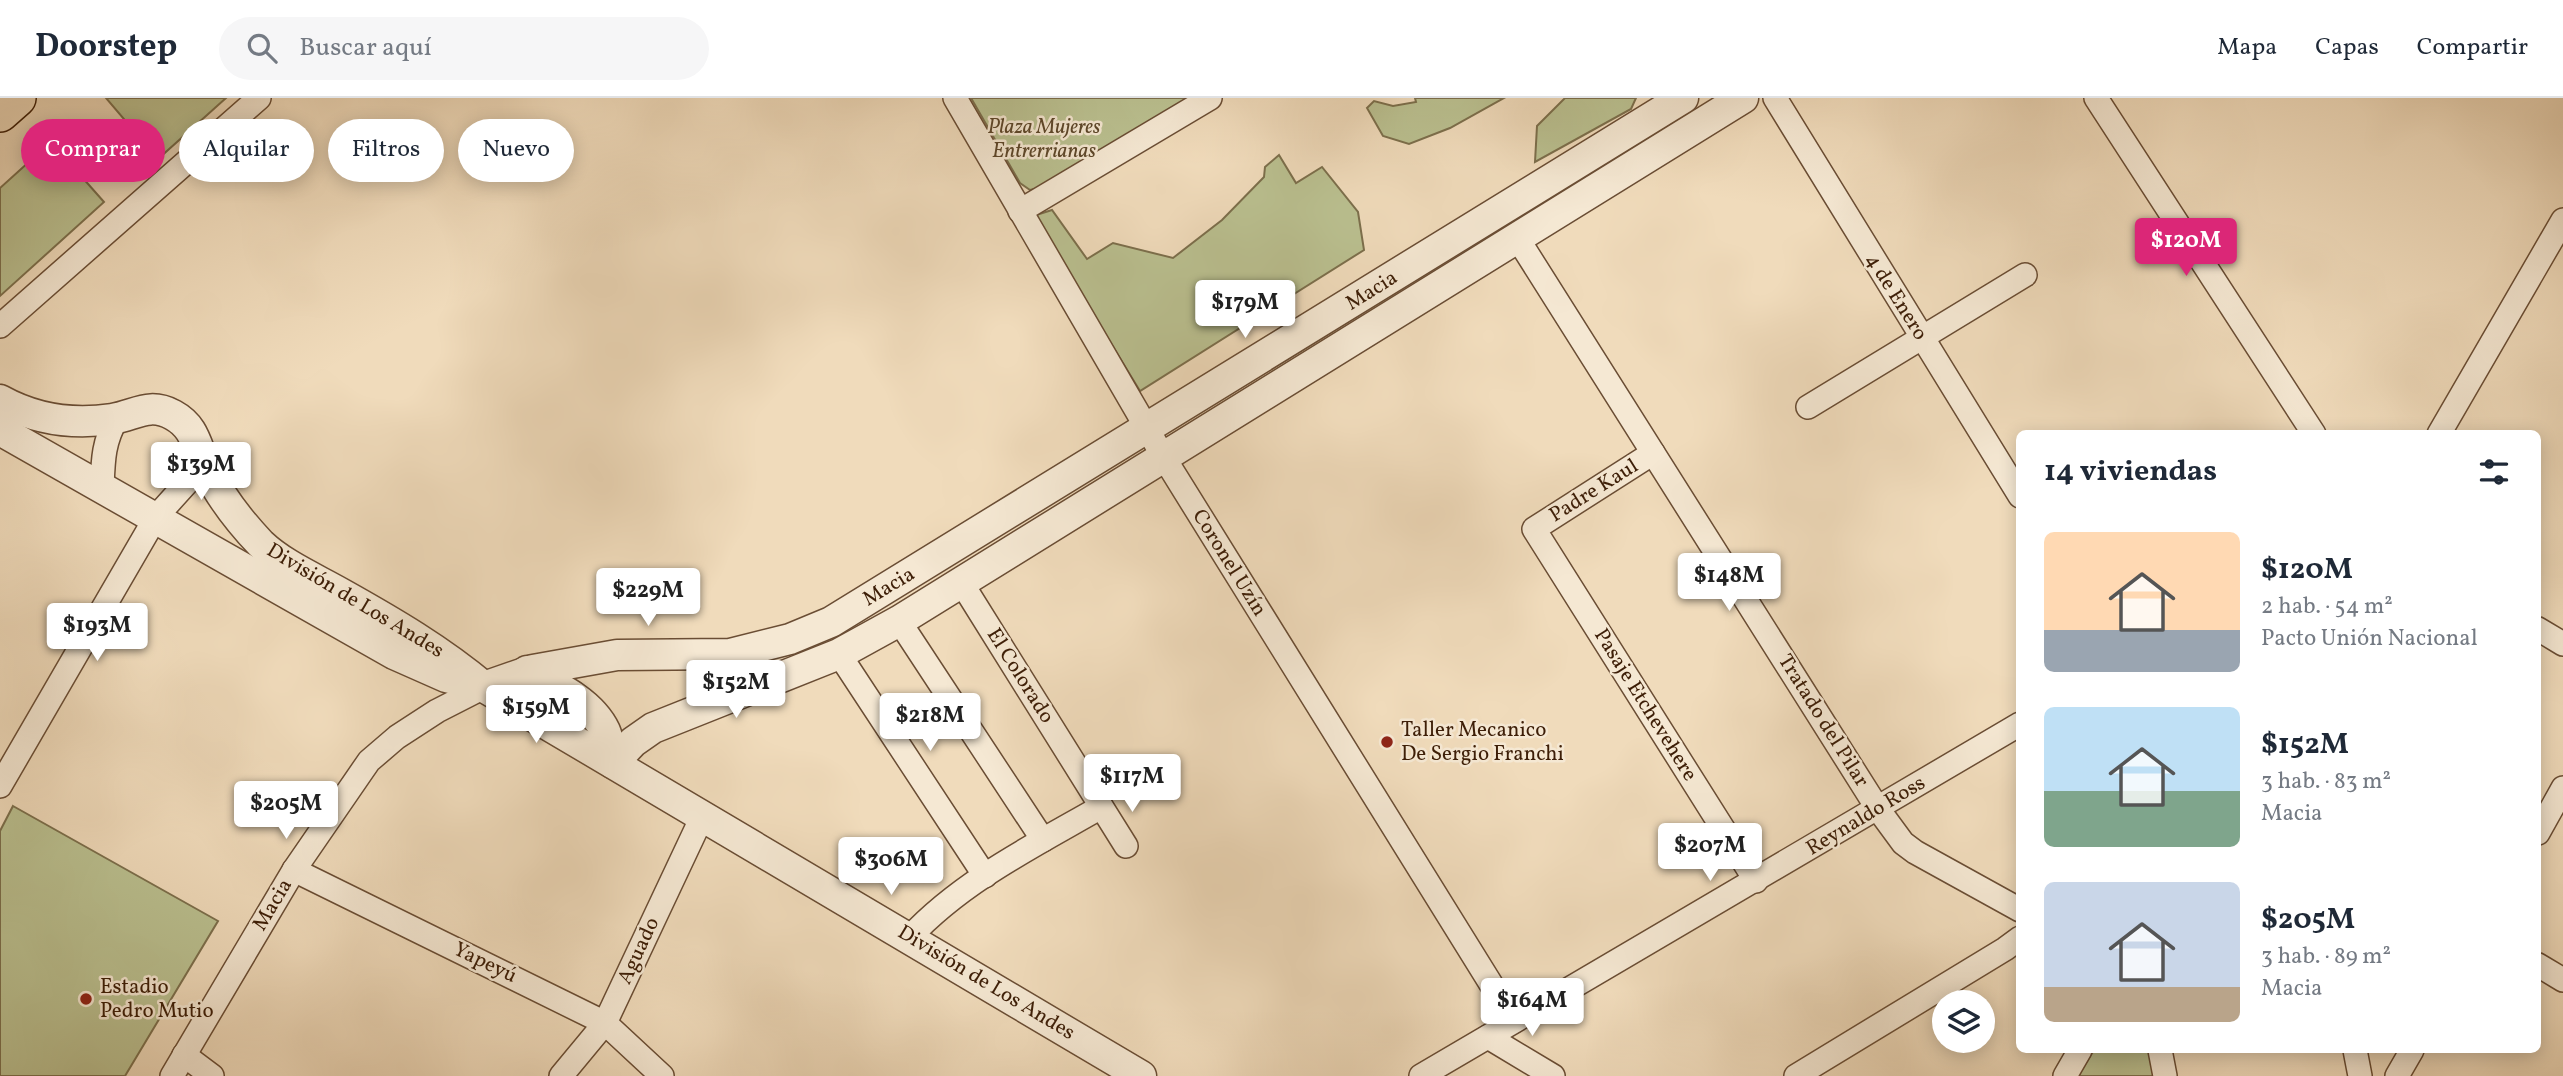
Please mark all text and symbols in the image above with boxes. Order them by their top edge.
search box [219,17,709,80]
text: Doorstep [35,25,177,71]
icon: search [243,29,281,67]
text: Buscar aquí [299,30,432,66]
text: Mapa [2217,31,2277,65]
text: Capas [2315,31,2379,65]
text: Compartir [2417,31,2528,65]
park label: Plaza Mujeres Entrerrianas [987,113,1101,166]
chip: Comprar [21,119,165,182]
chip: Alquilar [179,119,314,182]
chip: Filtros [328,119,444,182]
chip: Nuevo [458,119,574,182]
pin: $120M [2137,218,2235,278]
text: $120M [2151,225,2221,257]
street label: 4 de Enero [1858,248,1934,346]
street label: Macia [1340,264,1404,318]
pin: $179M [1196,280,1294,340]
text: $179M [1211,287,1279,319]
pin: $139M [152,442,250,502]
text: $139M [167,449,235,481]
text: 14 viviendas [2044,451,2217,493]
street label: Padre Kaul [1544,452,1644,530]
icon: filters [2475,453,2513,491]
street label: Coronel Uzín [1185,504,1273,622]
street label: División de Los Andes [261,536,449,666]
text: $120M [2261,549,2353,591]
pin: $148M [1680,554,1778,613]
street label: Macia [857,560,921,614]
text: $148M [1694,560,1764,592]
icon: home [2100,560,2184,644]
pin: $229M [599,568,697,628]
text: $229M [612,575,684,607]
text: 2 hab. · 54 m² [2261,591,2393,623]
pin: $193M [48,603,146,663]
text: $193M [63,610,131,642]
street label: El Colorado [979,623,1061,729]
street label: Pasaje Etchevehere [1586,623,1704,787]
text: Pacto Unión Nacional [2261,623,2478,655]
street label: Tratado del Pilar [1770,649,1876,793]
pin: $152M [687,660,785,720]
text: $152M [702,667,770,699]
pin: $159M [487,686,585,745]
text: $159M [502,692,570,724]
pin: $218M [881,694,979,753]
text: $218M [896,700,964,732]
place label: Taller Mecanico De Sergio Franchi [1401,716,1564,769]
text: $152M [2261,724,2349,766]
marker: Taller Mecanico De Sergio Franchi [1379,734,1395,750]
icon: home [2100,735,2184,819]
pin: $117M [1083,754,1181,814]
text: $117M [1100,761,1164,793]
text: 3 hab. · 83 m² [2261,766,2391,798]
street label: Reynaldo Ross [1801,769,1931,863]
pin: $205M [237,782,335,841]
text: $205M [250,788,322,820]
text: Macia [2261,798,2323,830]
pin: $207M [1661,824,1759,883]
text: $207M [1674,830,1746,862]
pin: $306M [842,838,940,897]
text: $306M [854,844,928,876]
street label: Macia [246,873,300,937]
text: $205M [2261,899,2355,941]
icon: home [2100,910,2184,994]
street label: Aguado [611,913,667,989]
street label: División de Los Andes [892,918,1080,1048]
street label: Yapeyú [448,935,522,991]
text: 3 hab. · 89 m² [2261,941,2391,973]
place label: Estadio Pedro Mutio [100,973,214,1026]
text: Macia [2261,973,2323,1005]
pin: $164M [1483,978,1581,1038]
text: $164M [1497,985,1567,1017]
map controls [1932,990,1995,1053]
button: layers [1932,990,1995,1053]
marker: Estadio Pedro Mutio [78,991,94,1007]

